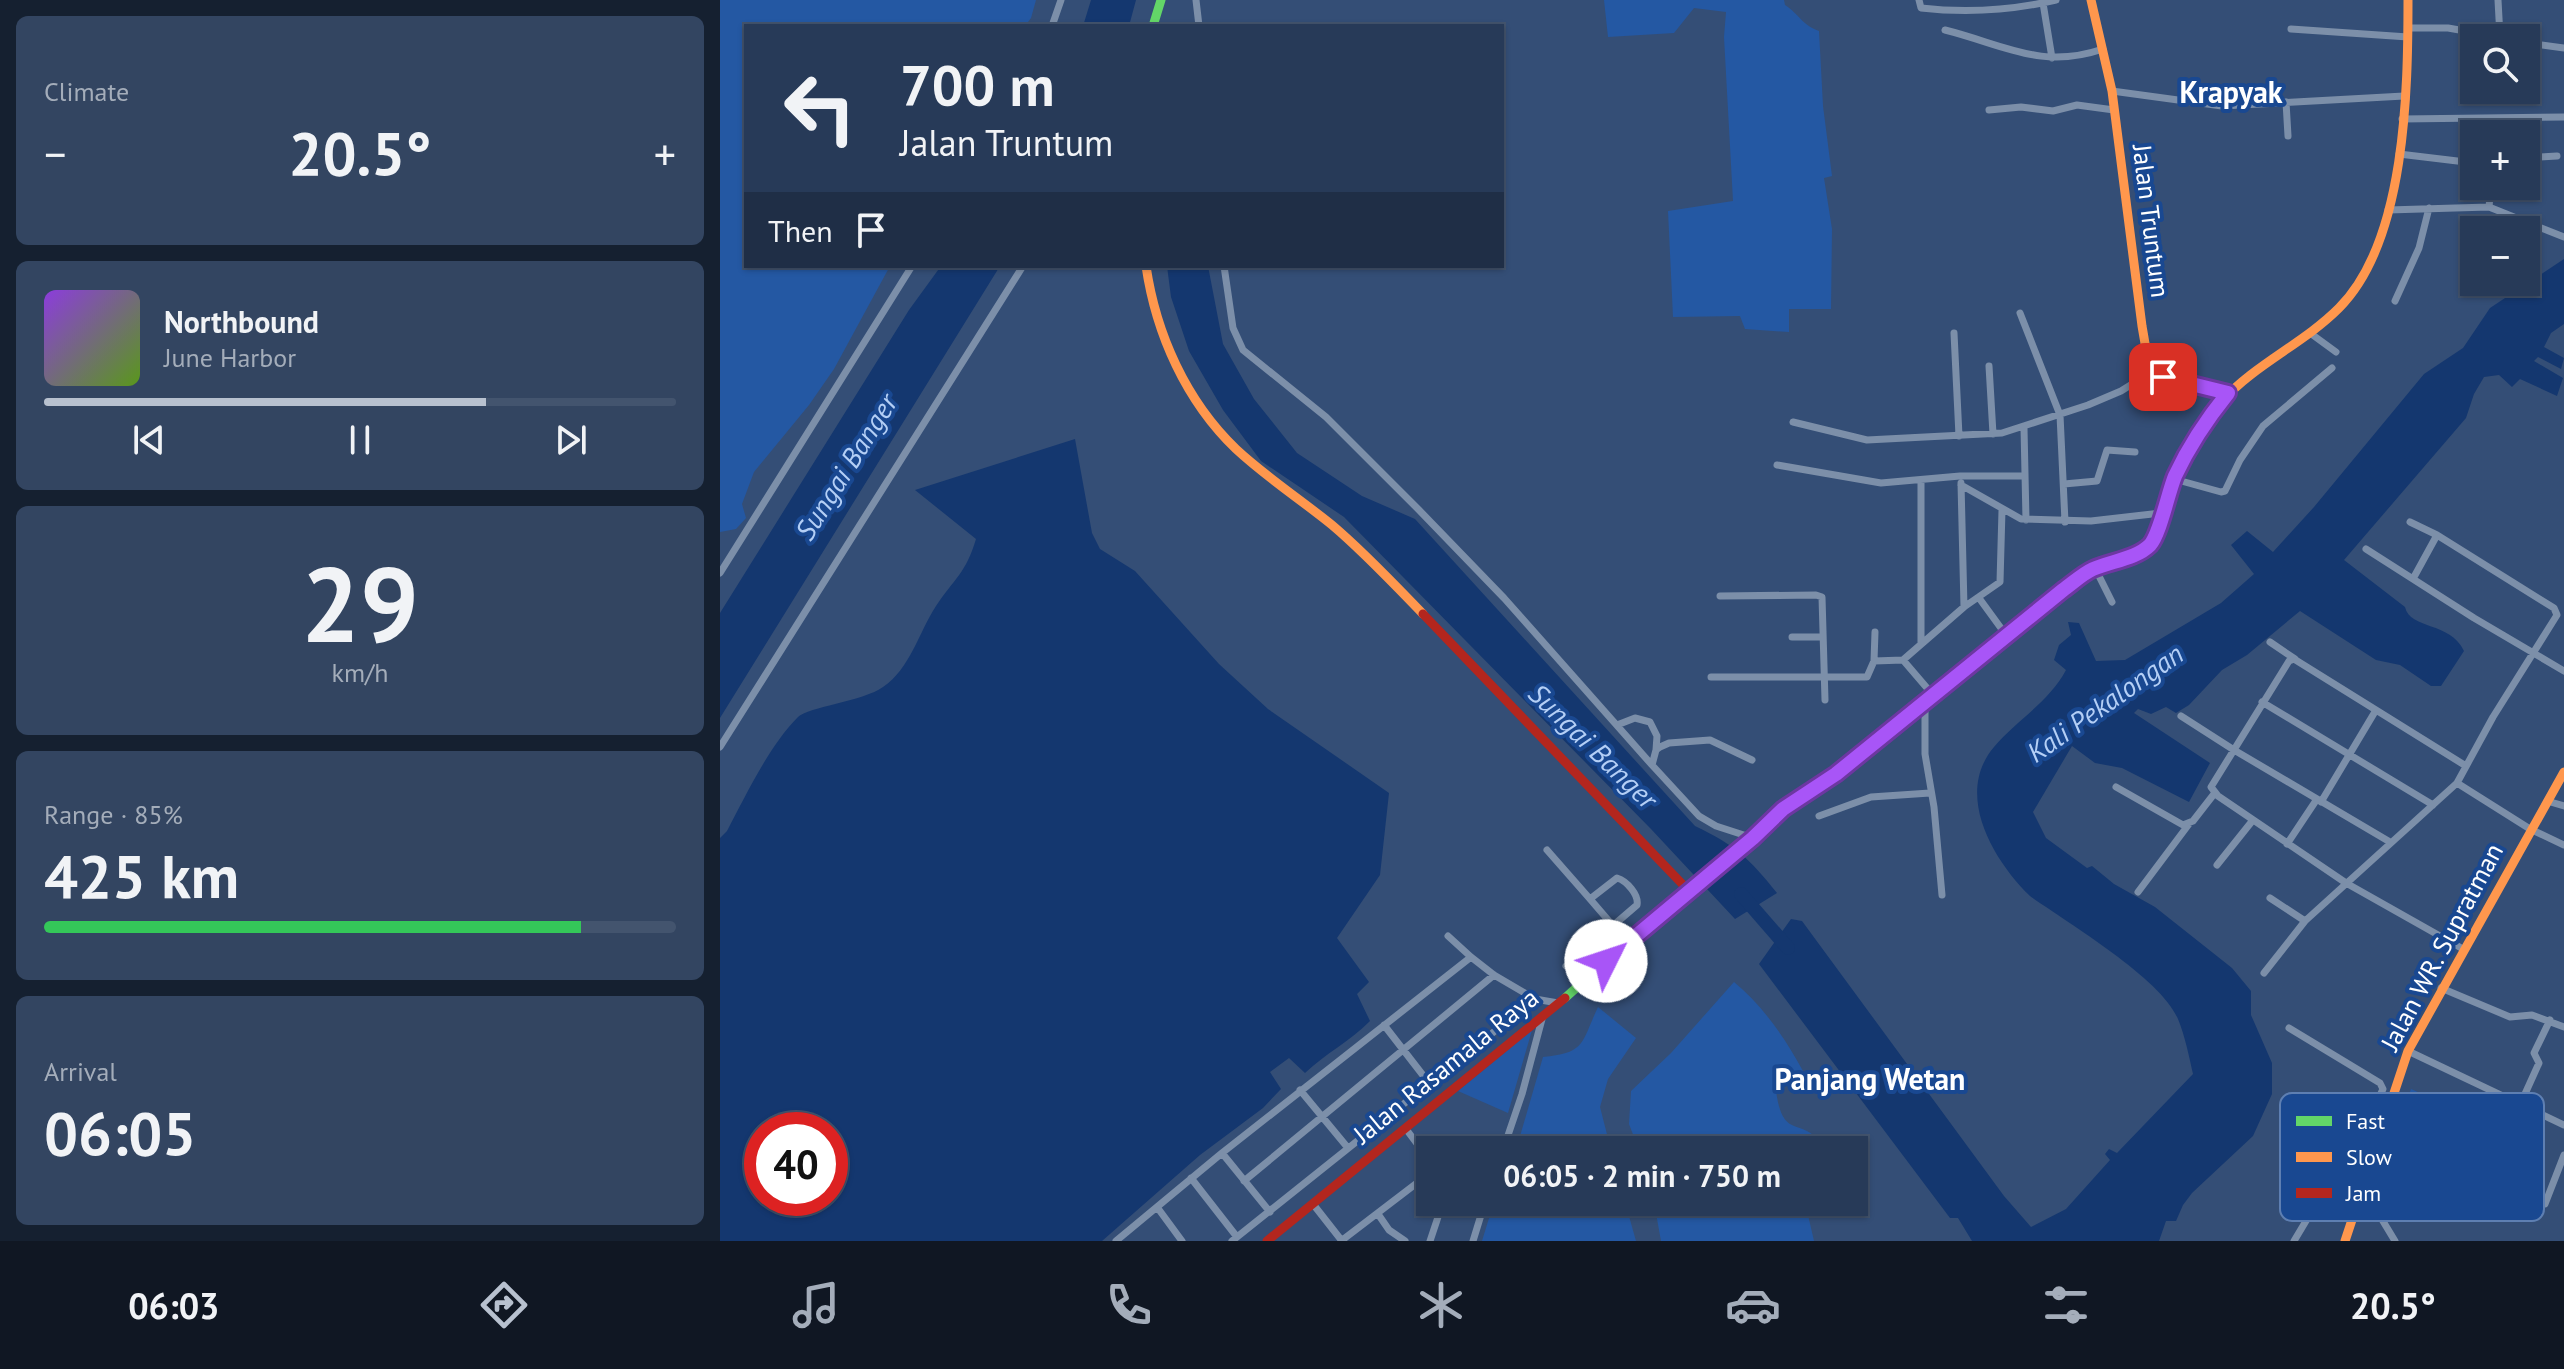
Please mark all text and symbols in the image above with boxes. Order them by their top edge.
map controls [2460,24,2540,296]
button: search [2460,24,2540,104]
text: 700 m [900,49,1055,121]
icon: left [768,56,872,160]
district label: Krapyak [2179,72,2283,111]
text: Climate [44,75,129,108]
text: 20.5° [288,114,432,192]
text: Jalan Truntum [900,119,1113,166]
button: + [2460,120,2540,200]
text: − [44,125,66,182]
text: + [654,125,676,182]
street label: Jalan Truntum [2126,141,2177,299]
icon: arrive [849,208,893,252]
text: Then [768,211,833,250]
button: − [2460,216,2540,296]
text: Northbound [164,302,319,341]
text: June Harbor [164,341,296,374]
pin [2129,343,2197,411]
icon: arrive [2141,355,2185,399]
water label: Sungai Banger [786,385,906,547]
icon: previous [127,418,171,462]
icon: pause [338,418,382,462]
icon: next [549,418,593,462]
text: 29 [301,536,419,671]
water label: Kali Pekalongan [2019,635,2190,770]
text: km/h [332,656,389,689]
water label: Sungai Banger [1521,675,1667,818]
text: Range · 85% [44,798,183,831]
text: 425 km [44,837,239,915]
street label: Jalan WR. Supratman [2373,838,2510,1057]
position arrow [1564,919,1648,1003]
street label: Jalan Rasamala Raya [1346,981,1545,1151]
text: Arrival [44,1055,117,1088]
district label: Panjang Wetan [1775,1059,1965,1098]
legend [2280,1093,2544,1221]
text: 06:05 [44,1094,196,1172]
text: Fast [2346,1107,2386,1135]
speed limit sign: 40 [744,1112,848,1216]
text: Slow [2346,1143,2392,1171]
text: 06:05 · 2 min · 750 m [1503,1156,1781,1195]
text: Jam [2345,1179,2381,1207]
icon: directions [476,1277,532,1333]
icon: music [788,1277,844,1333]
icon: phone [1101,1277,1157,1333]
icon: climate [1413,1277,1469,1333]
icon: car [1725,1277,1781,1333]
icon: filters [2038,1277,2094,1333]
text: 06:03 [128,1282,220,1329]
text: 20.5° [2350,1282,2436,1329]

